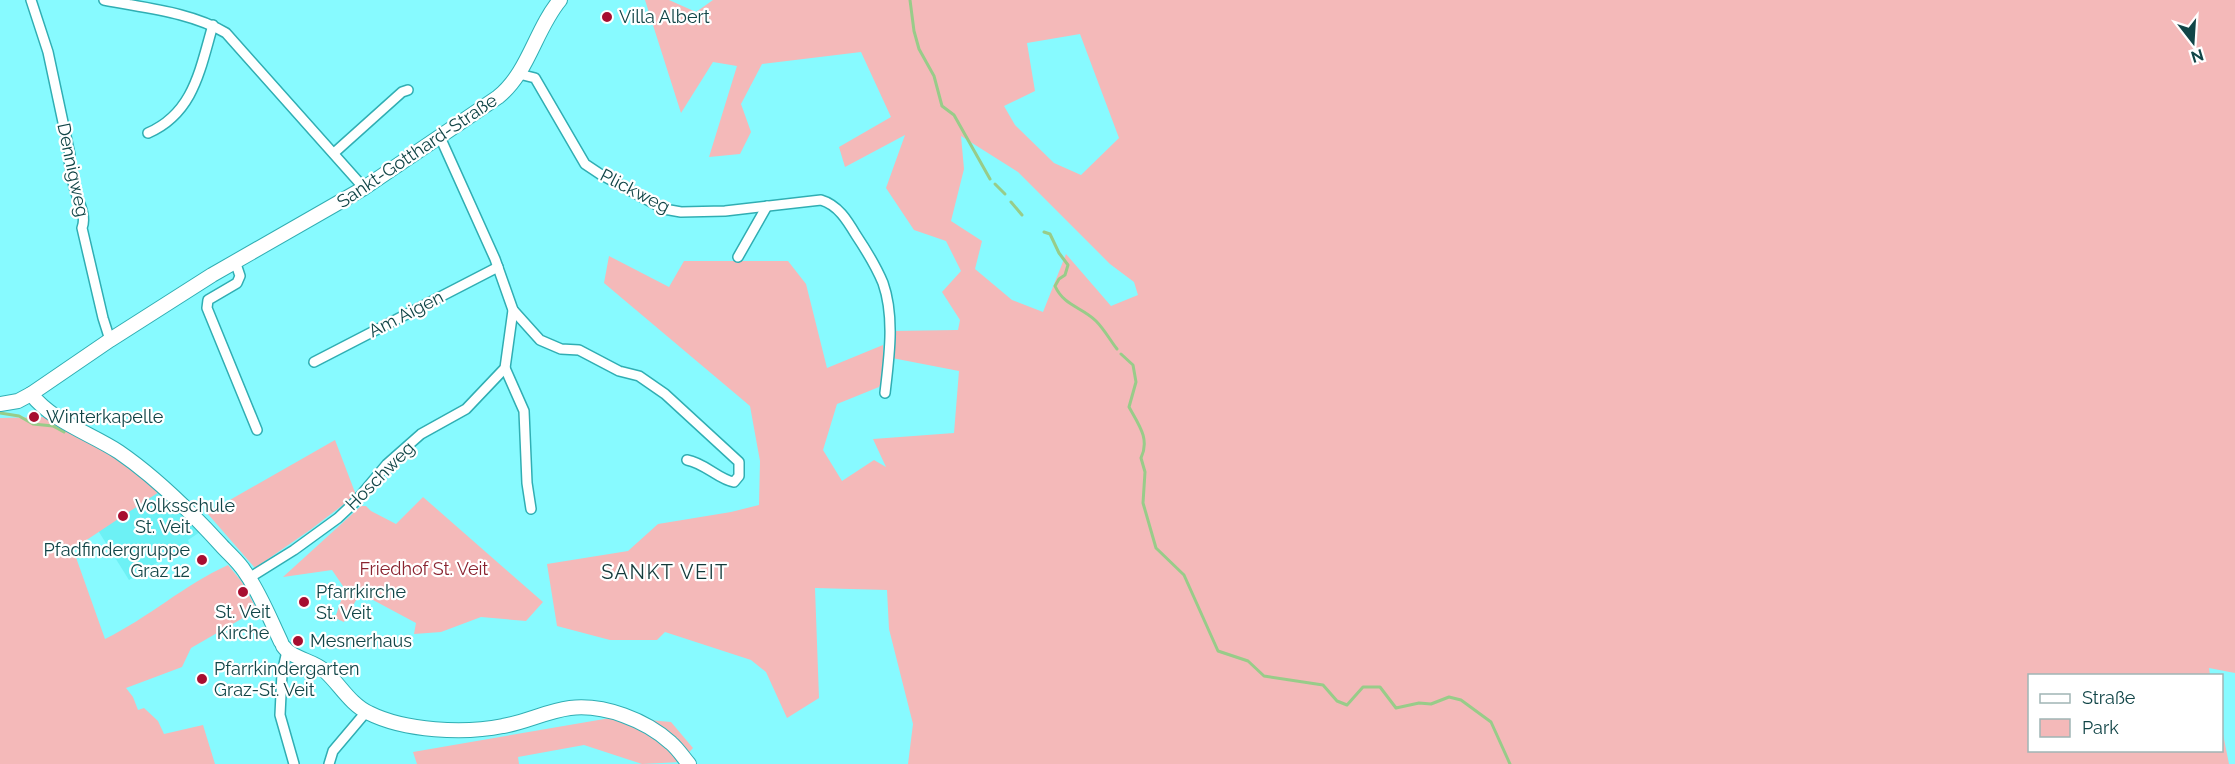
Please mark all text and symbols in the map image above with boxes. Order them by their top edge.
place label: Villa Albert [619,6,710,27]
marker: Villa Albert [600,10,614,24]
north arrow [2163,12,2223,72]
text: N [2189,45,2206,67]
street label: Sankt-Gotthard-Straße [333,89,501,212]
street label: Dennigweg [53,121,94,219]
street label: Plickweg [597,164,674,217]
street label: Am Aigen [365,286,447,341]
place label: Winterkapelle [46,406,164,427]
marker: Winterkapelle [27,410,41,424]
street label: Hoschweg [341,437,418,514]
place label: Volksschule St. Veit [135,495,236,537]
marker: Volksschule St. Veit [116,509,130,523]
place label: Pfadfindergruppe Graz 12 [44,539,190,581]
marker: Pfadfindergruppe Graz 12 [195,553,209,567]
park label: Friedhof St. Veit [360,558,488,579]
district label: SANKT VEIT [601,560,729,584]
place label: Pfarrkirche St. Veit [316,581,406,623]
marker: St. Veit Kirche [236,585,250,599]
marker: Pfarrkirche St. Veit [297,595,311,609]
place label: St. Veit Kirche [215,601,271,643]
place label: Mesnerhaus [310,630,412,651]
marker: Mesnerhaus [291,634,305,648]
place label: Pfarrkindergarten Graz-St. Veit [214,658,360,700]
marker: Pfarrkindergarten Graz-St. Veit [195,672,209,686]
legend [2028,674,2223,752]
text: Straße [2082,687,2136,708]
text: Park [2082,717,2119,738]

